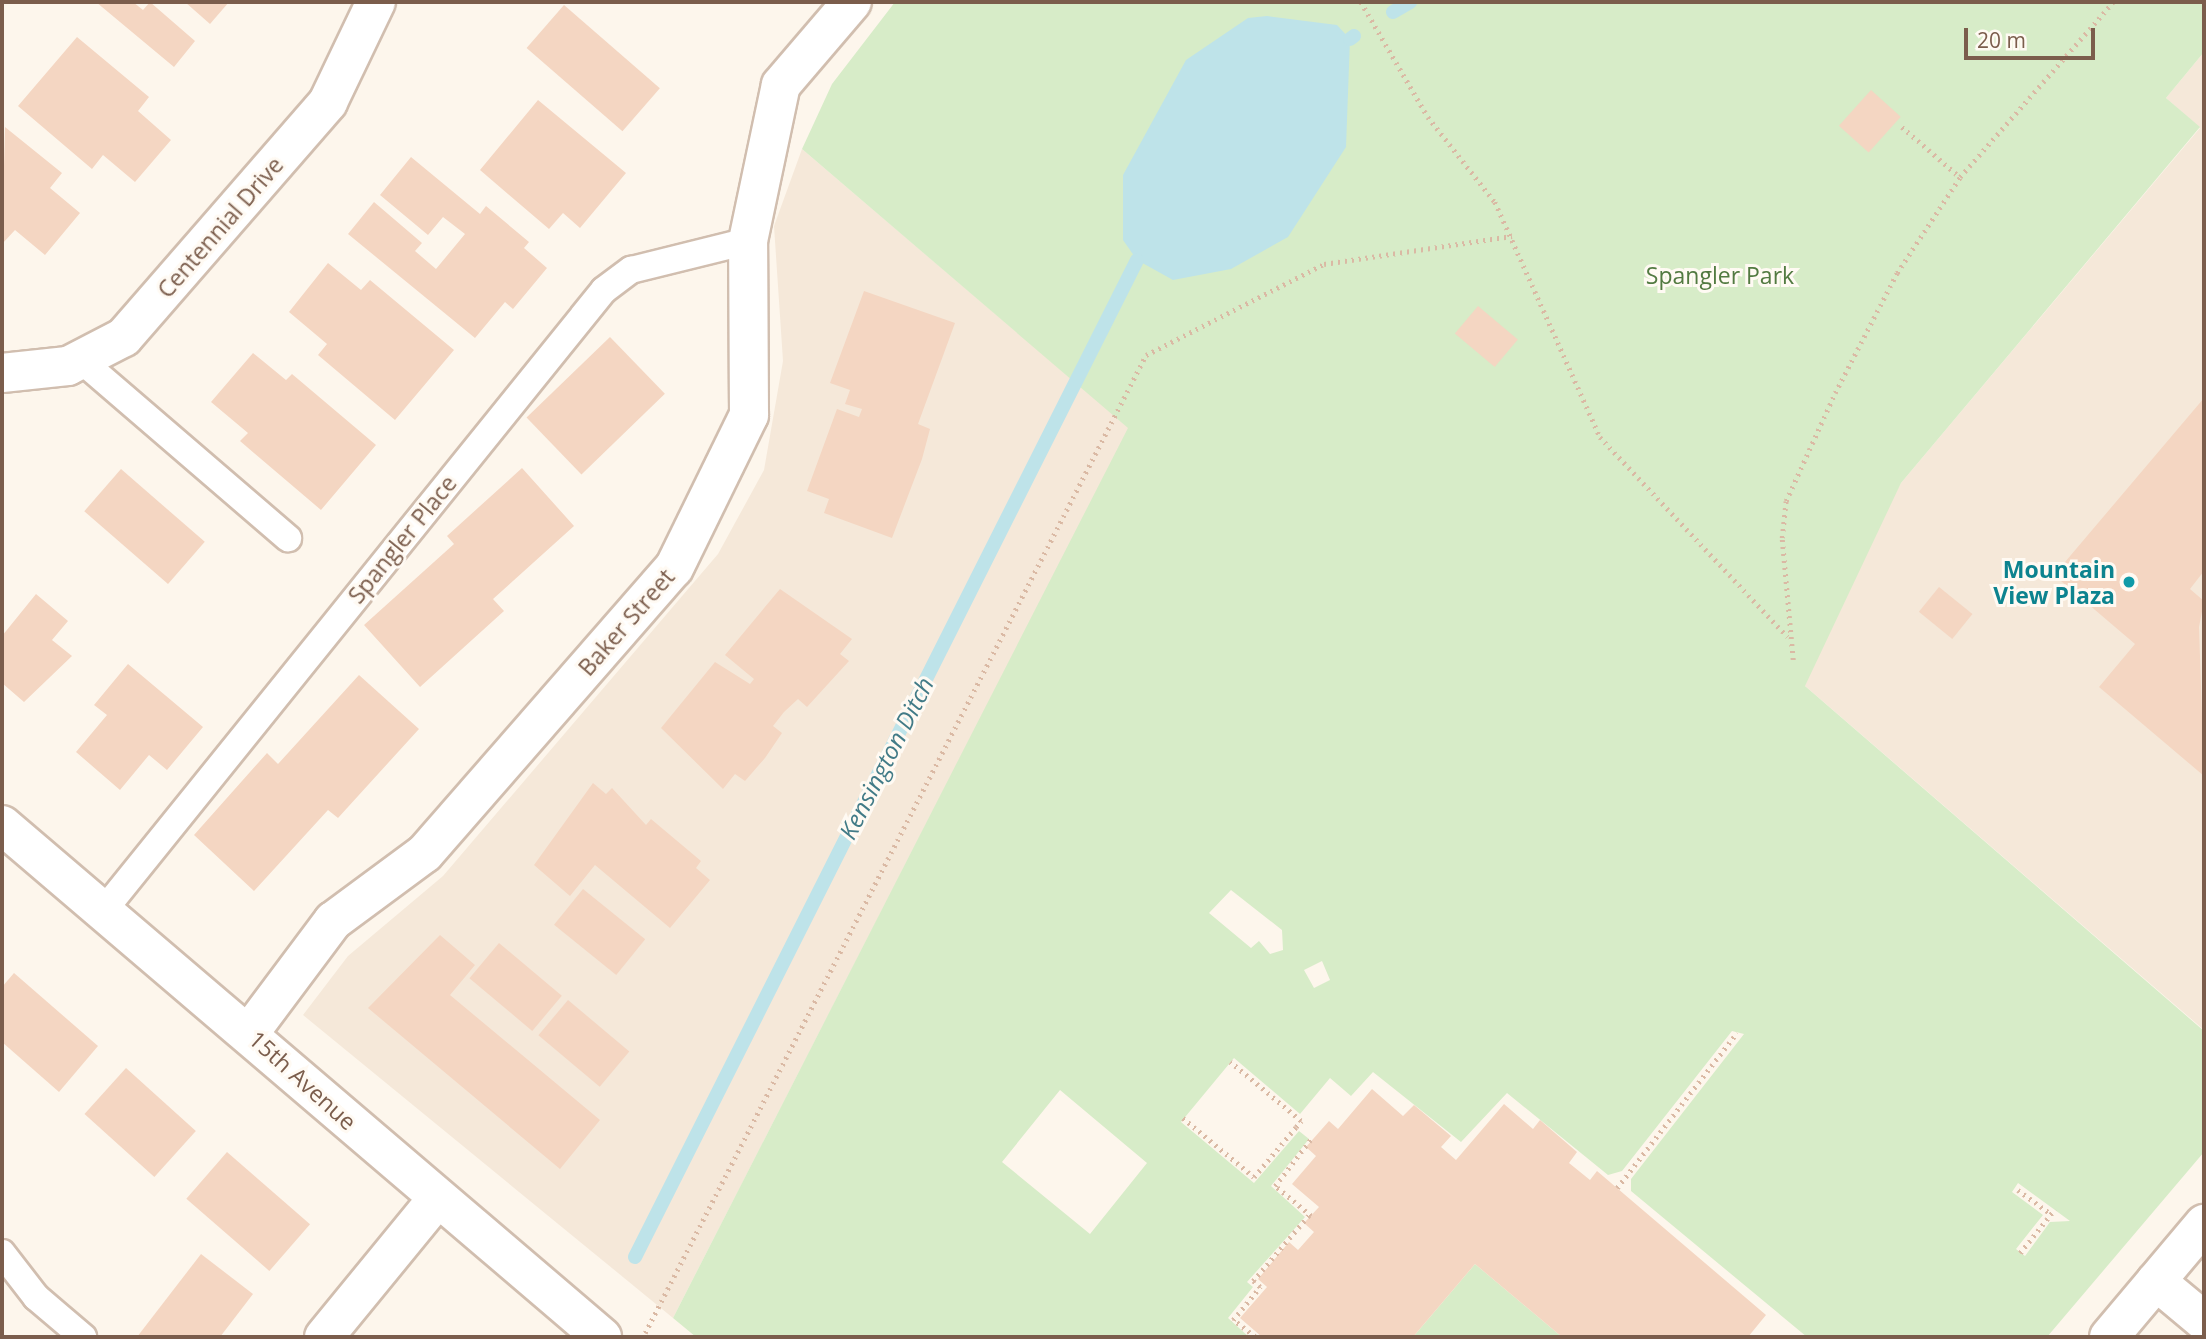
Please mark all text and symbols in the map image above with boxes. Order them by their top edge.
scale bar [1968,14,2099,58]
text: 20 m [1977,26,2026,54]
street label: Centennial Drive [151,151,289,303]
park label: Spangler Park [1646,261,1794,289]
street label: Spangler Place [342,470,462,608]
place label: Mountain View Plaza [1993,555,2115,609]
street label: Baker Street [572,563,680,681]
marker: Mountain View Plaza [2121,574,2137,590]
water label: Kensington Ditch [833,672,939,844]
street label: 15th Avenue [244,1025,362,1135]

